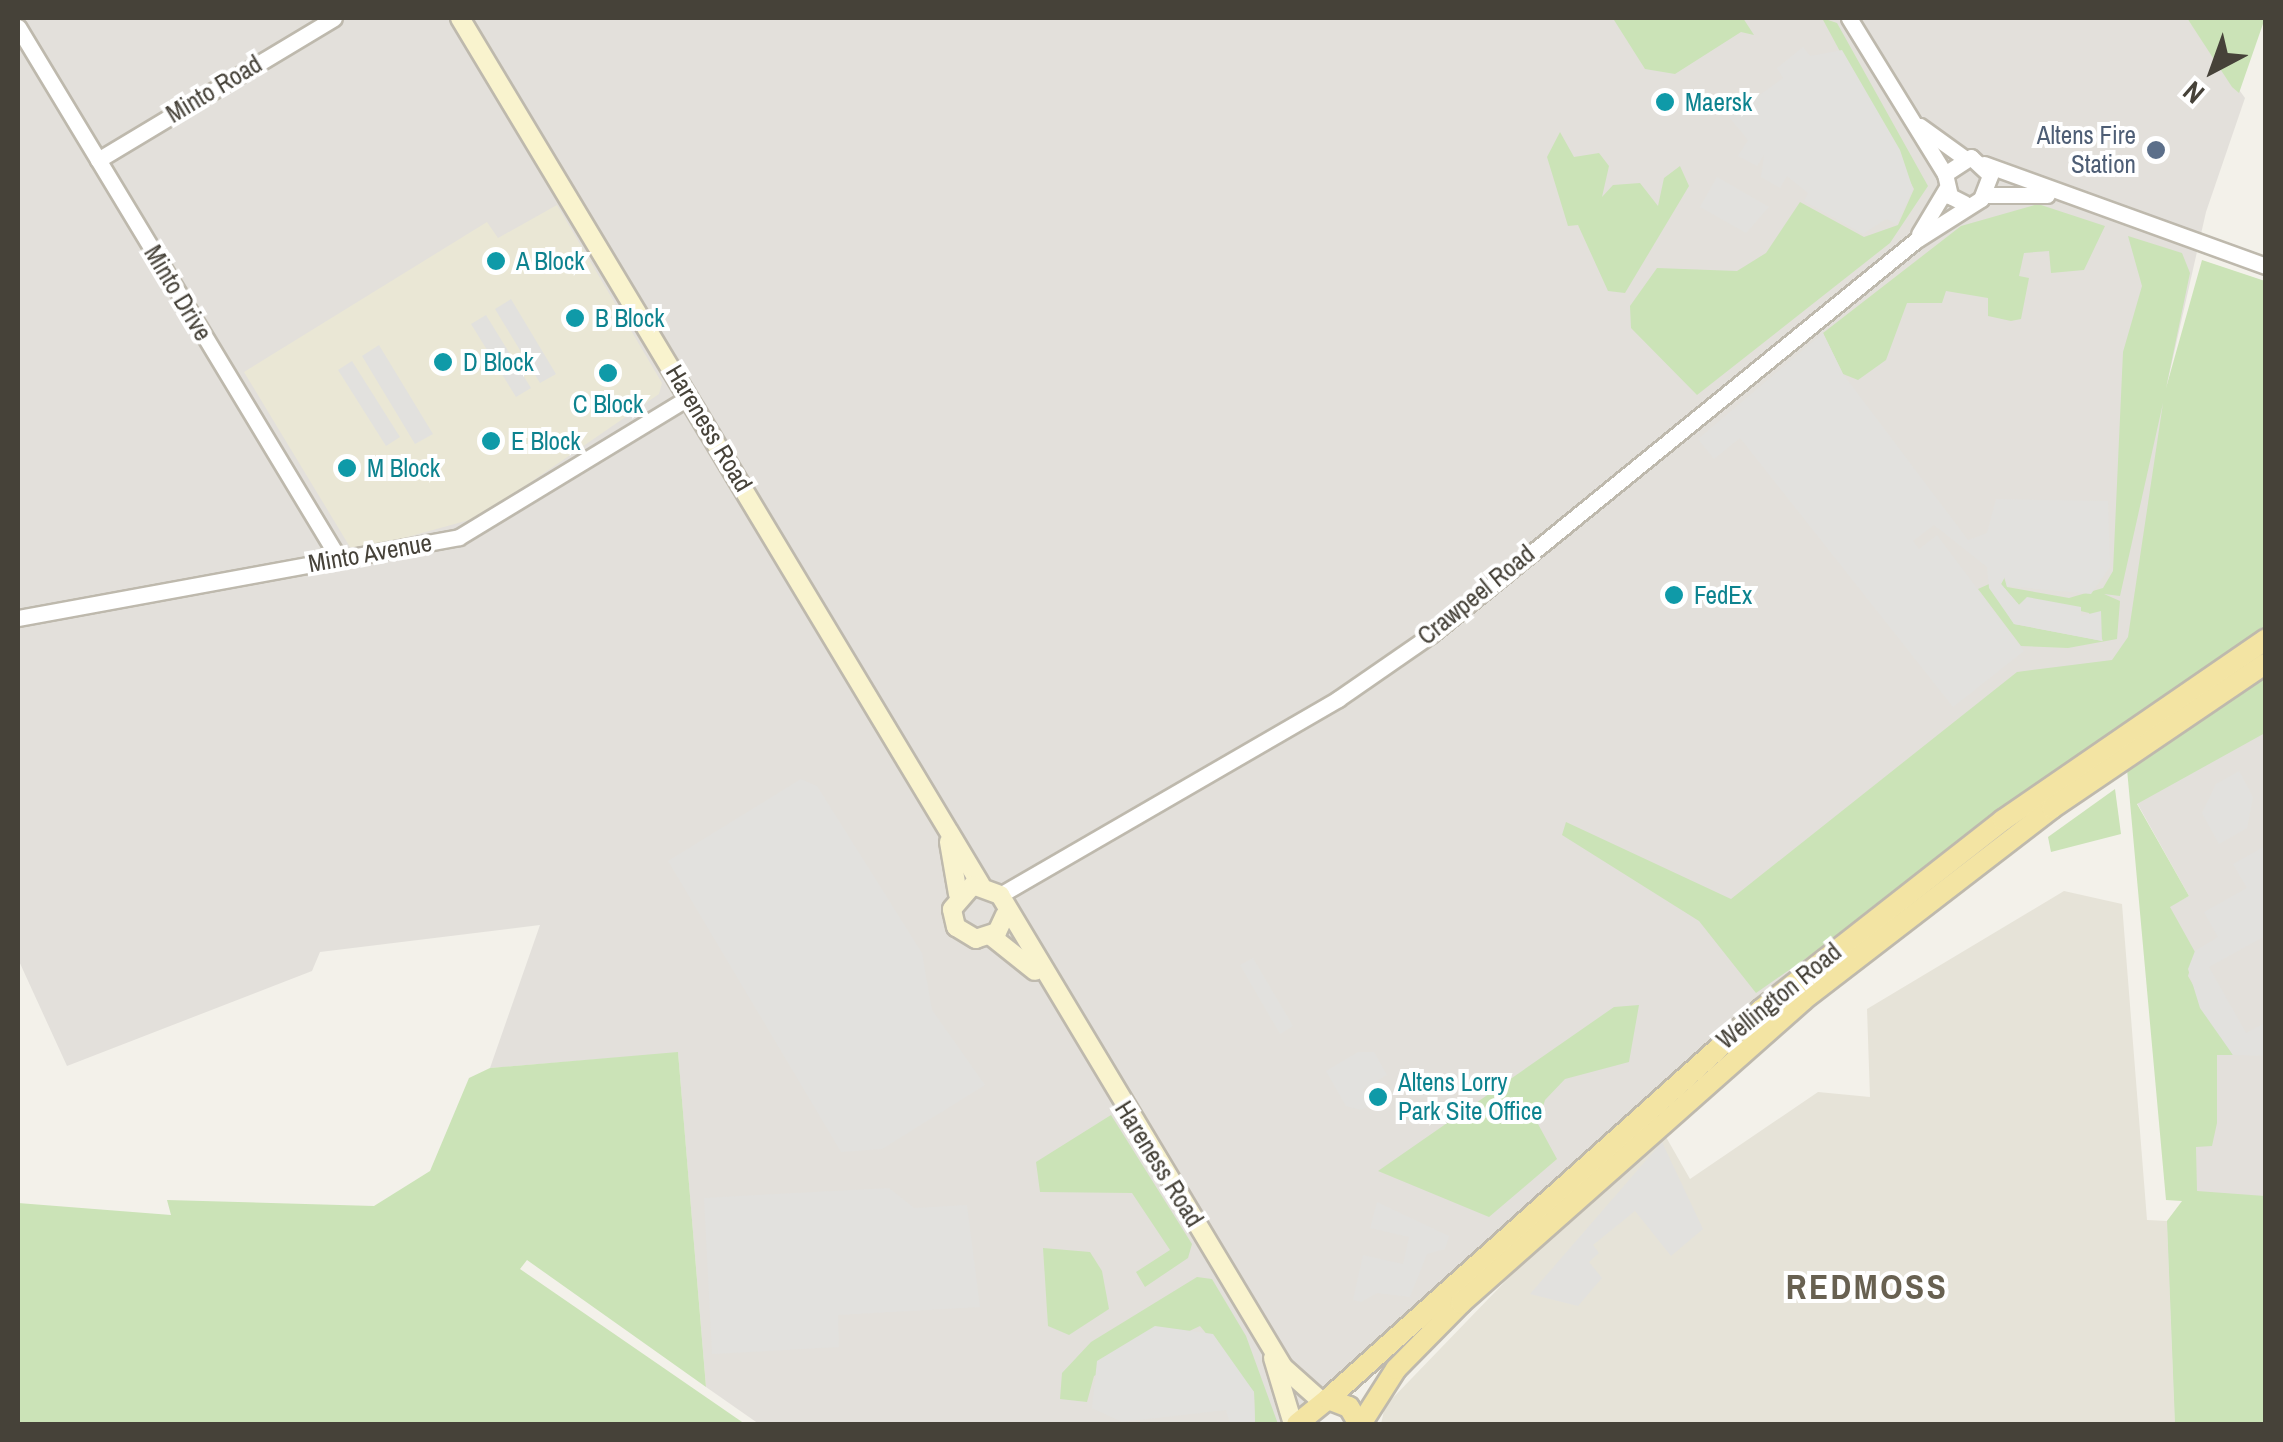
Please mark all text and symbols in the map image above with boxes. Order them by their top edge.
north arrow [2163,20,2263,120]
street label: Minto Road [161,49,267,129]
text: N [2175,73,2212,112]
place label: Maersk [1685,87,1752,117]
marker: Maersk [1654,91,1676,113]
place label: Altens Fire Station [2037,121,2136,180]
marker: Altens Fire Station [2145,139,2167,161]
street label: Minto Drive [138,240,218,346]
place label: A Block [516,246,585,276]
marker: A Block [485,250,507,272]
place label: B Block [595,303,664,333]
marker: B Block [564,307,586,329]
place label: D Block [463,347,534,377]
marker: D Block [432,351,454,373]
street label: Hareness Road [659,359,759,497]
marker: C Block [597,362,619,384]
place label: C Block [573,389,643,419]
place label: E Block [511,426,580,456]
marker: E Block [480,430,502,452]
place label: M Block [367,453,440,483]
marker: M Block [336,457,358,479]
street label: Minto Avenue [305,527,435,579]
street label: Crawpeel Road [1412,539,1540,651]
place label: FedEx [1694,580,1752,610]
marker: FedEx [1663,584,1685,606]
street label: Wellington Road [1711,937,1847,1055]
place label: Altens Lorry Park Site Office [1398,1068,1542,1127]
marker: Altens Lorry Park Site Office [1367,1086,1389,1108]
street label: Hareness Road [1109,1096,1209,1232]
district label: REDMOSS [1786,1266,1948,1308]

